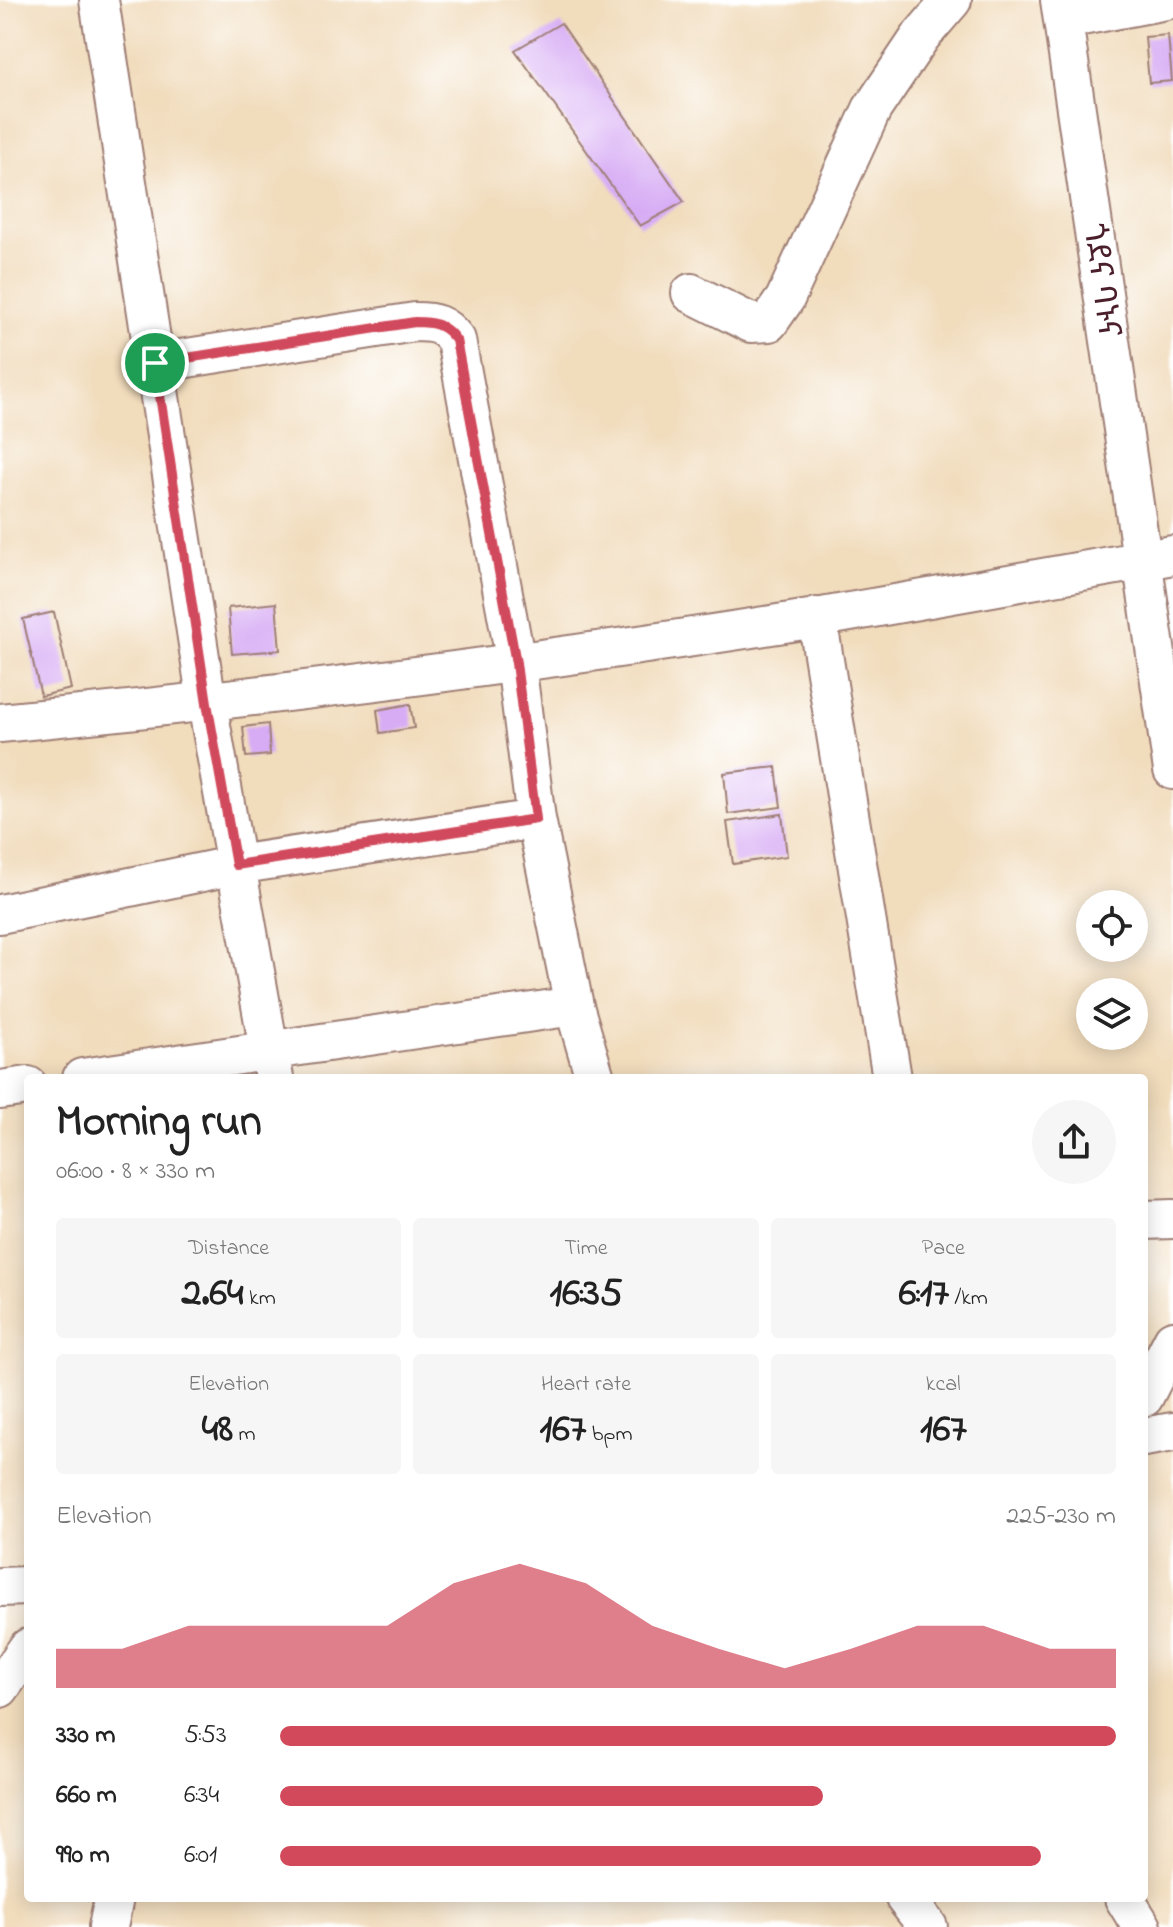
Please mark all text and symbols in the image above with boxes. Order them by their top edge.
street label: ጎደና ባኑና [1068,221,1131,340]
pin [121,329,189,397]
icon: arrive [133,341,177,385]
map controls [1076,890,1148,1050]
button: locate [1076,890,1148,962]
button: layers [1076,978,1148,1050]
text: Morning run [56,1091,262,1155]
button: share [1032,1100,1116,1184]
text: 06:00 · 8 × 330 m [56,1153,215,1191]
text: Distance [188,1233,269,1265]
text: Time [564,1233,608,1265]
text: Pace [922,1233,965,1265]
text: 2.64 [181,1265,244,1324]
text: 16:35 [549,1265,623,1324]
text: 6:17 [899,1265,949,1324]
text: km [244,1283,276,1315]
text: /km [949,1283,988,1315]
text: Elevation [188,1369,269,1401]
text: Heart rate [541,1369,631,1401]
text: kcal [926,1369,961,1401]
text: 48 [202,1401,233,1460]
text: 167 [540,1401,586,1460]
text: 167 [920,1401,967,1460]
text: m [233,1419,256,1451]
text: bpm [586,1419,632,1451]
text: Elevation [56,1498,152,1536]
text: 225–230 m [1006,1498,1116,1536]
text: 330 m [56,1717,115,1755]
text: 5:53 [184,1717,227,1755]
text: 660 m [56,1777,117,1815]
text: 6:34 [184,1777,219,1815]
text: 990 m [56,1837,110,1875]
text: 6:01 [184,1837,217,1875]

